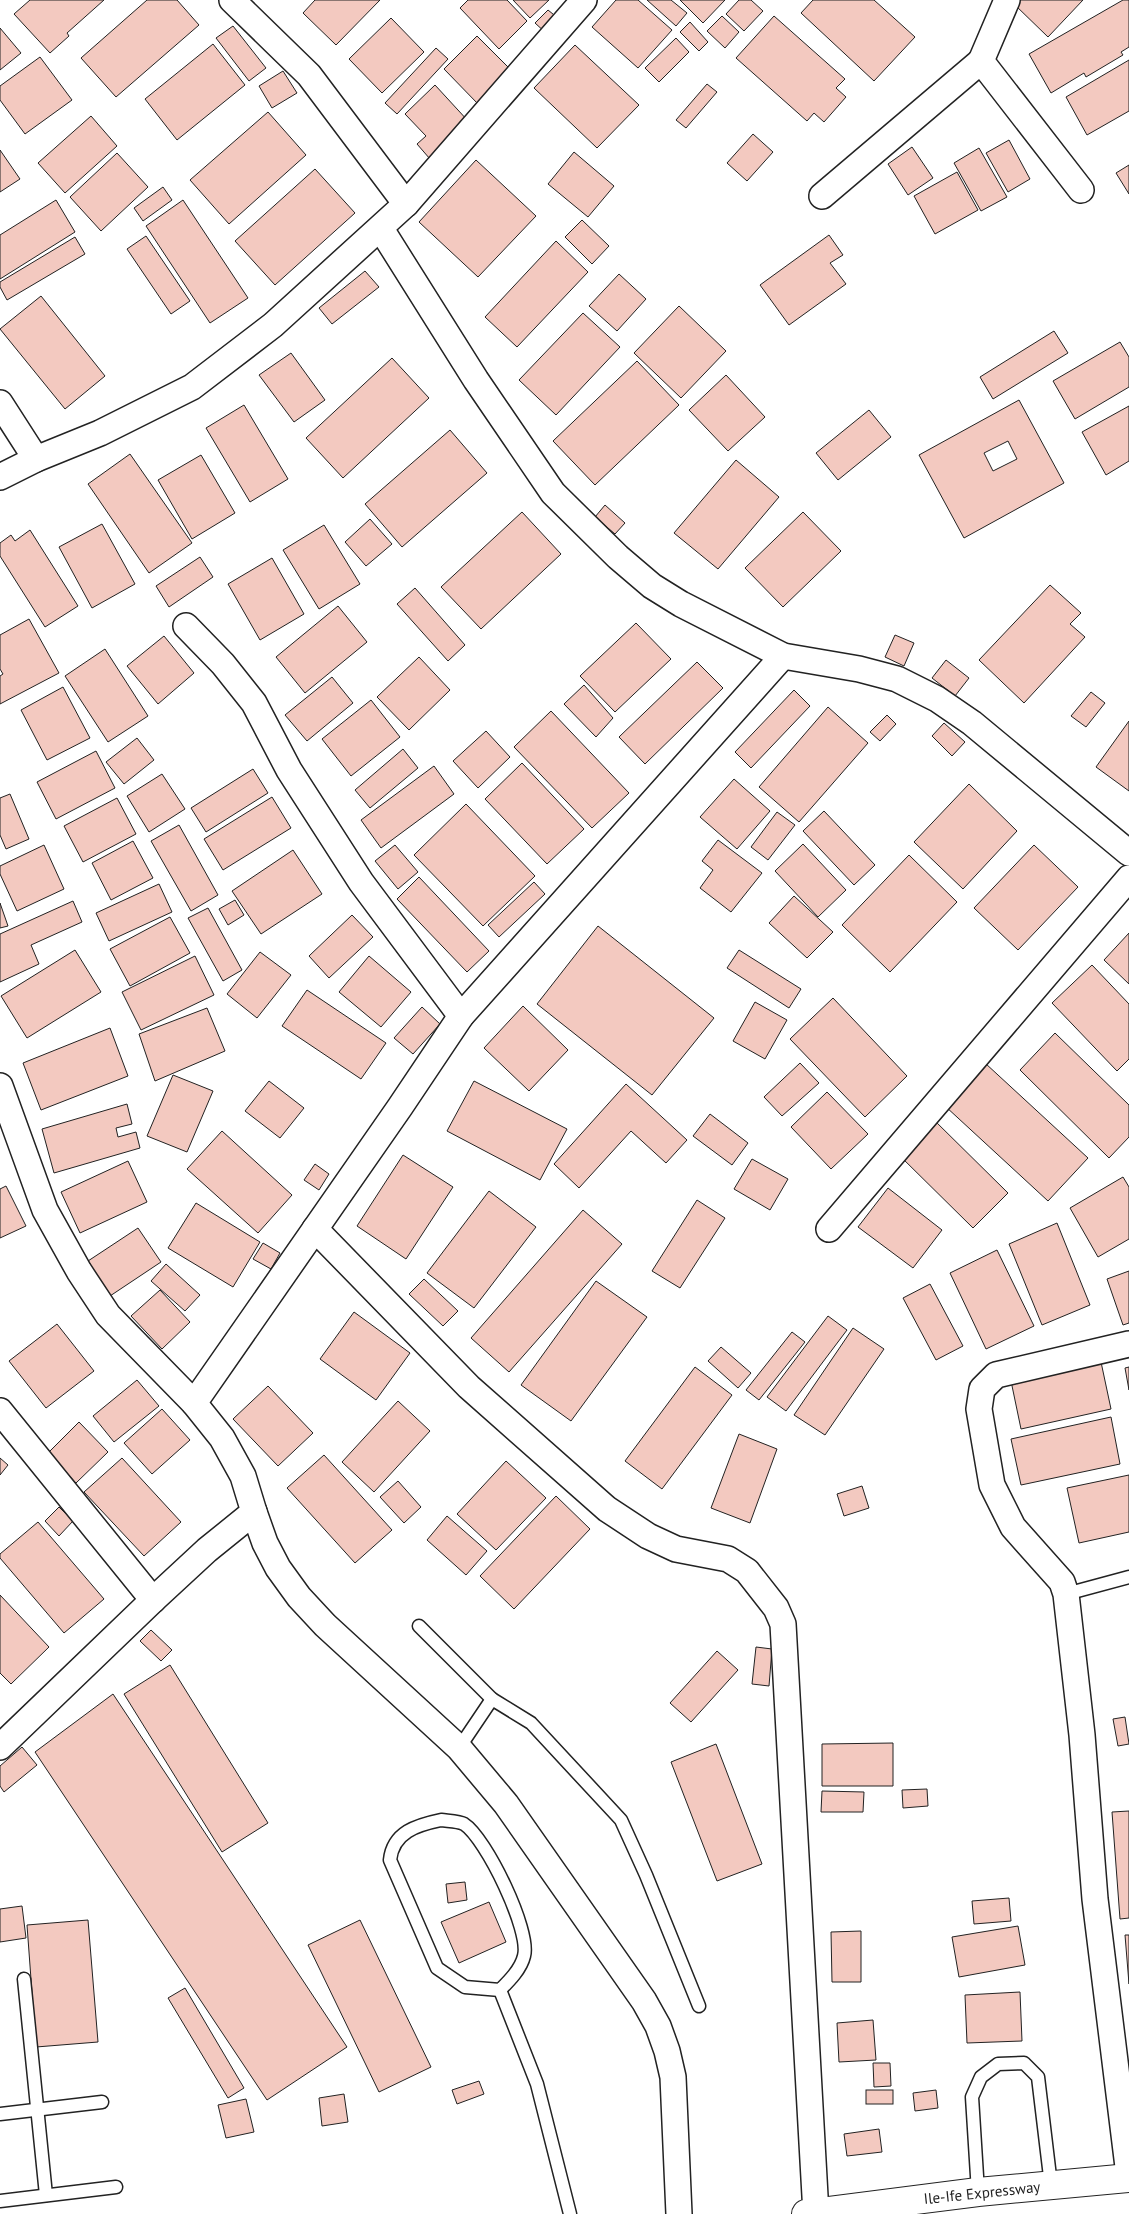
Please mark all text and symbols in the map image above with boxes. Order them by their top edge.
street label: Ile-Ife Expressway [923,2177,1041,2208]

